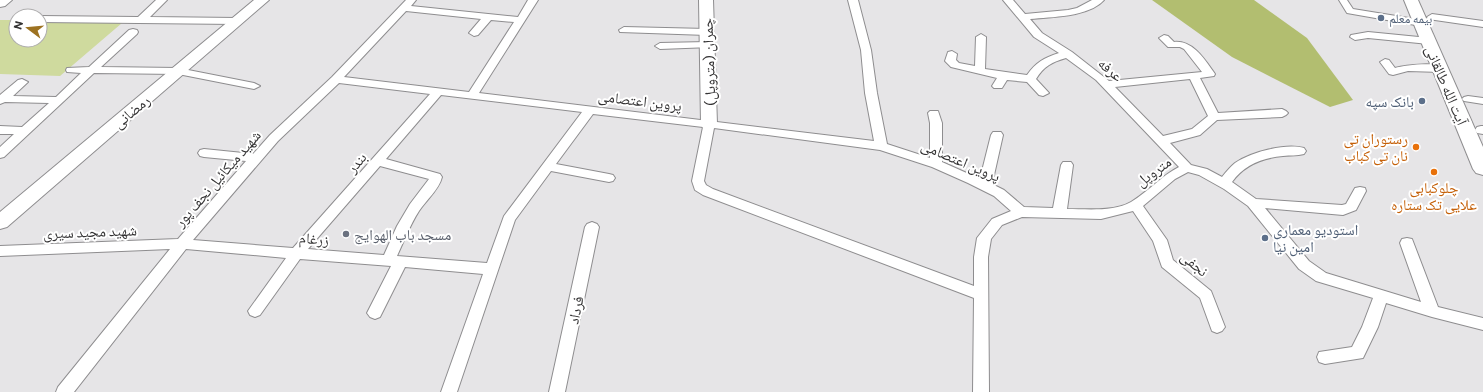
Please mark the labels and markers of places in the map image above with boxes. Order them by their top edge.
place label: بیمه معلم [1389,10,1432,27]
marker: بیمه معلم [1376,13,1386,23]
place label: بانک سپه [1365,92,1414,111]
marker: بانک سپه [1417,96,1427,106]
place label: رستوران تی نان تی کباب [1343,129,1408,166]
marker: رستوران تی نان تی کباب [1411,142,1421,152]
marker: چلوکبابی علایی تک ستاره [1429,167,1439,177]
place label: چلوکبابی علایی تک ستاره [1391,178,1477,215]
place label: استودیو معماری امین نیا [1273,220,1358,257]
place label: مسجد باب الهوایج [354,225,451,245]
marker: مسجد باب الهوایج [341,229,351,239]
marker: استودیو معماری امین نیا [1260,233,1270,243]

